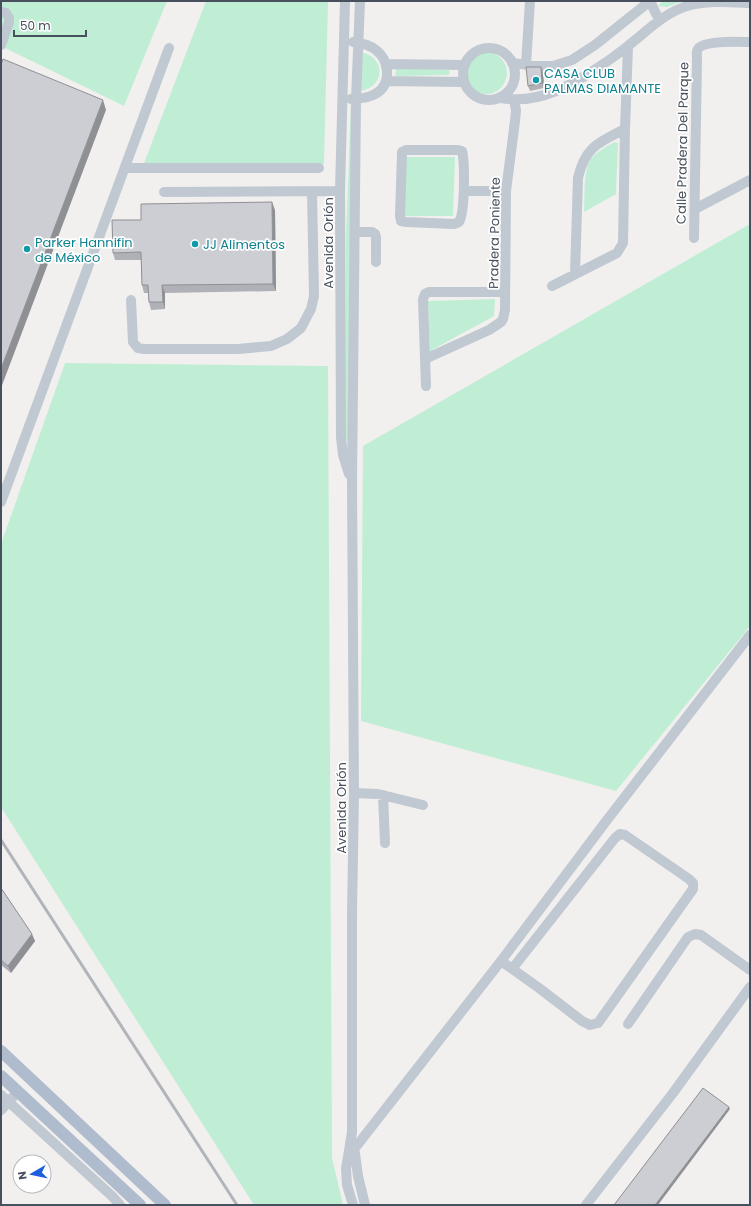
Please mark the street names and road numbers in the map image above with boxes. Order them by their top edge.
street label: Calle Pradera Del Parque [672,62,693,224]
street label: Pradera Poniente [484,177,505,289]
street label: Avenida Orión [319,197,338,289]
street label: Avenida Orión [332,762,351,854]

